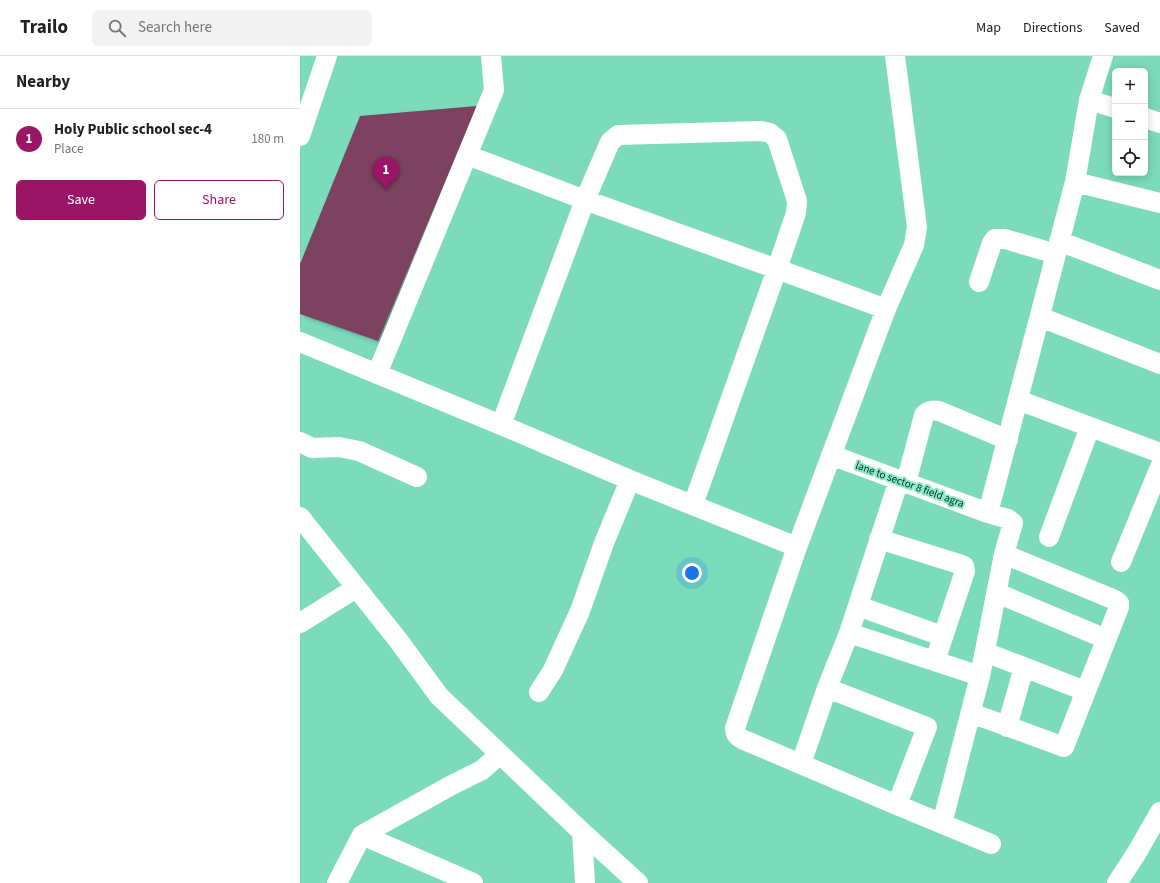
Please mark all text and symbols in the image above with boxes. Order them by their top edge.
search box [92,10,372,46]
text: Trailo [20,14,68,41]
icon: search [106,17,128,39]
text: Search here [138,17,212,38]
text: Map [976,18,1001,38]
text: Directions [1023,18,1082,38]
text: Saved [1104,18,1140,38]
map controls [1112,68,1148,176]
button: + [1112,68,1148,104]
text: Nearby [16,70,70,94]
button: − [1112,104,1148,140]
text: Holy Public school sec-4 [54,119,212,140]
text: 1 [26,130,32,148]
text: 180 m [251,130,284,148]
text: Place [54,140,83,158]
button: locate [1112,140,1148,176]
pin: 1 [373,157,399,190]
button: Save [16,180,146,220]
button: Share [154,180,284,220]
street label: lane to sector 8 field agra [853,458,966,511]
your location [682,563,702,583]

